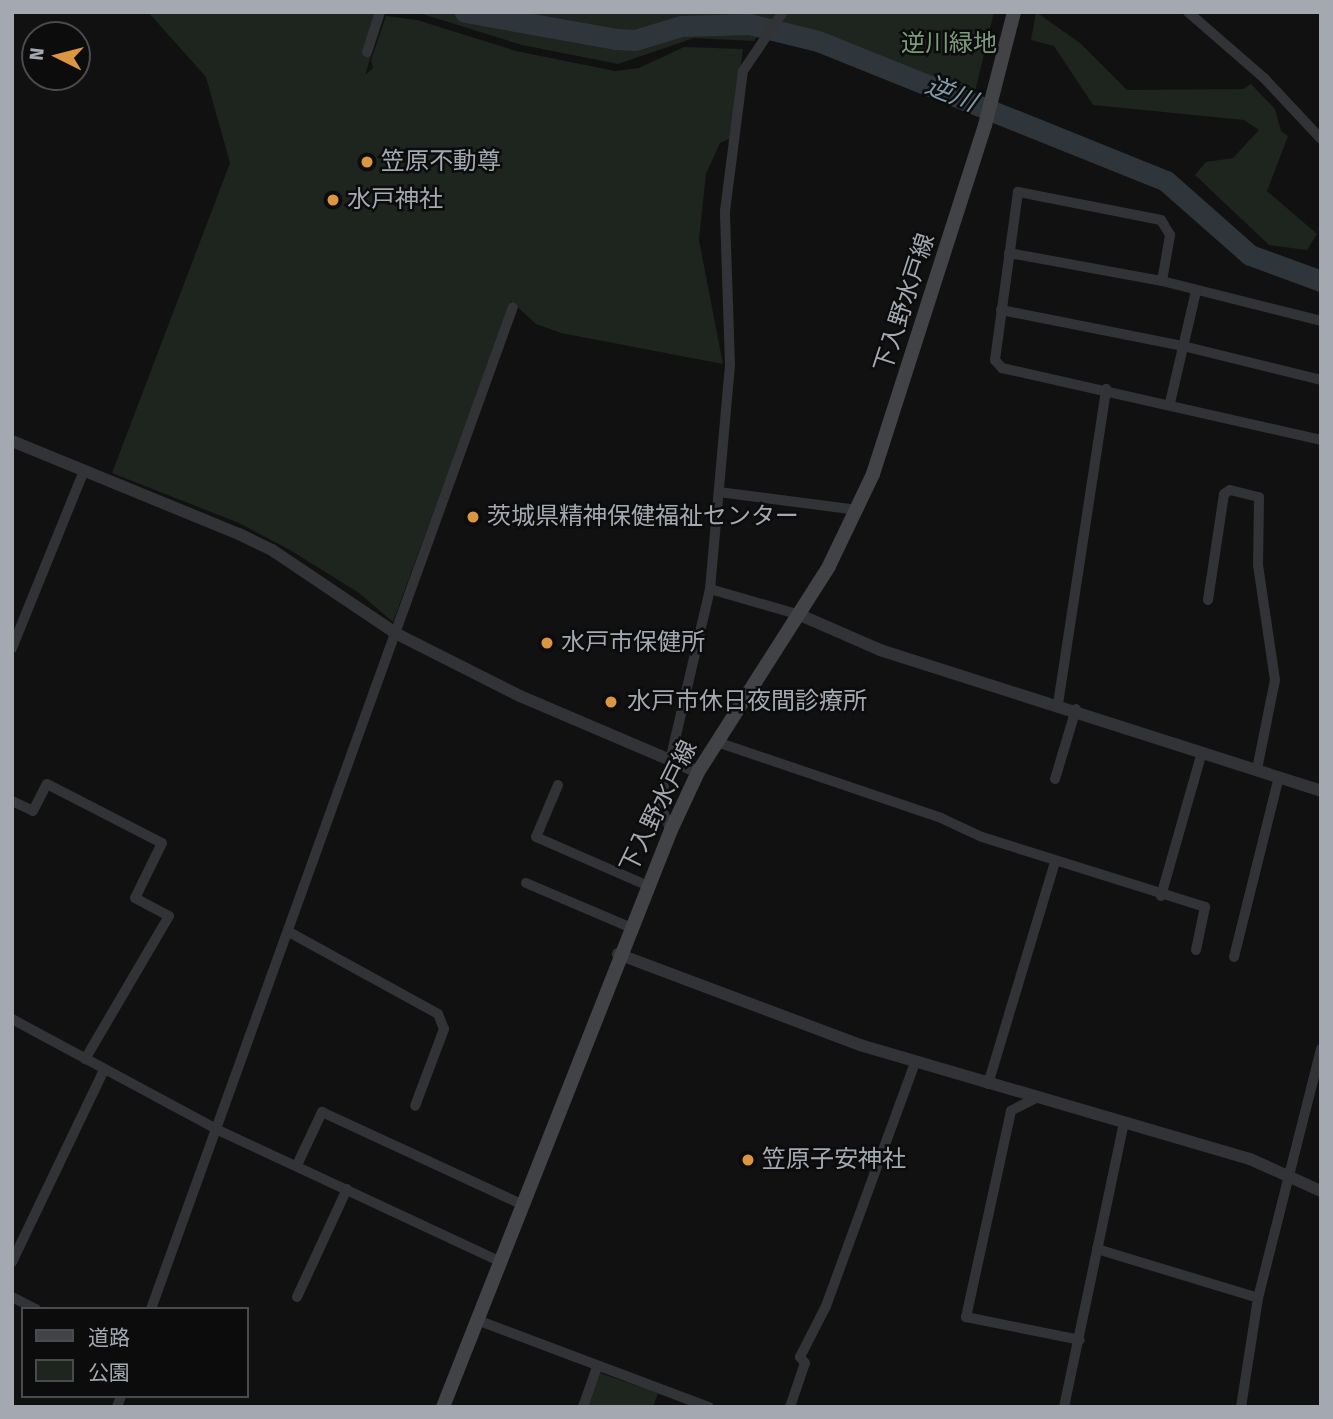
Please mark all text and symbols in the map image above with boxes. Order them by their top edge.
north arrow [21,21,91,91]
park label: 逆川緑地 [901,30,997,58]
text: N [25,46,49,61]
water label: 逆川 [921,70,981,118]
place label: 笠原不動尊 [381,148,501,176]
marker: 笠原不動尊 [359,154,375,170]
place label: 水戸神社 [347,186,443,214]
marker: 水戸神社 [325,192,341,208]
street label: 下入野水戸線 [869,230,941,376]
place label: 茨城県精神保健福祉センター [487,503,799,531]
marker: 茨城県精神保健福祉センター [465,509,481,525]
place label: 水戸市保健所 [561,629,705,657]
marker: 水戸市保健所 [539,635,555,651]
place label: 水戸市休日夜間診療所 [627,688,867,716]
marker: 水戸市休日夜間診療所 [601,692,621,712]
street label: 下入野水戸線 [614,736,704,878]
place label: 笠原子安神社 [762,1146,906,1174]
marker: 笠原子安神社 [740,1152,756,1168]
legend [21,1307,248,1398]
text: 道路 [88,1325,130,1351]
text: 公園 [88,1360,130,1386]

